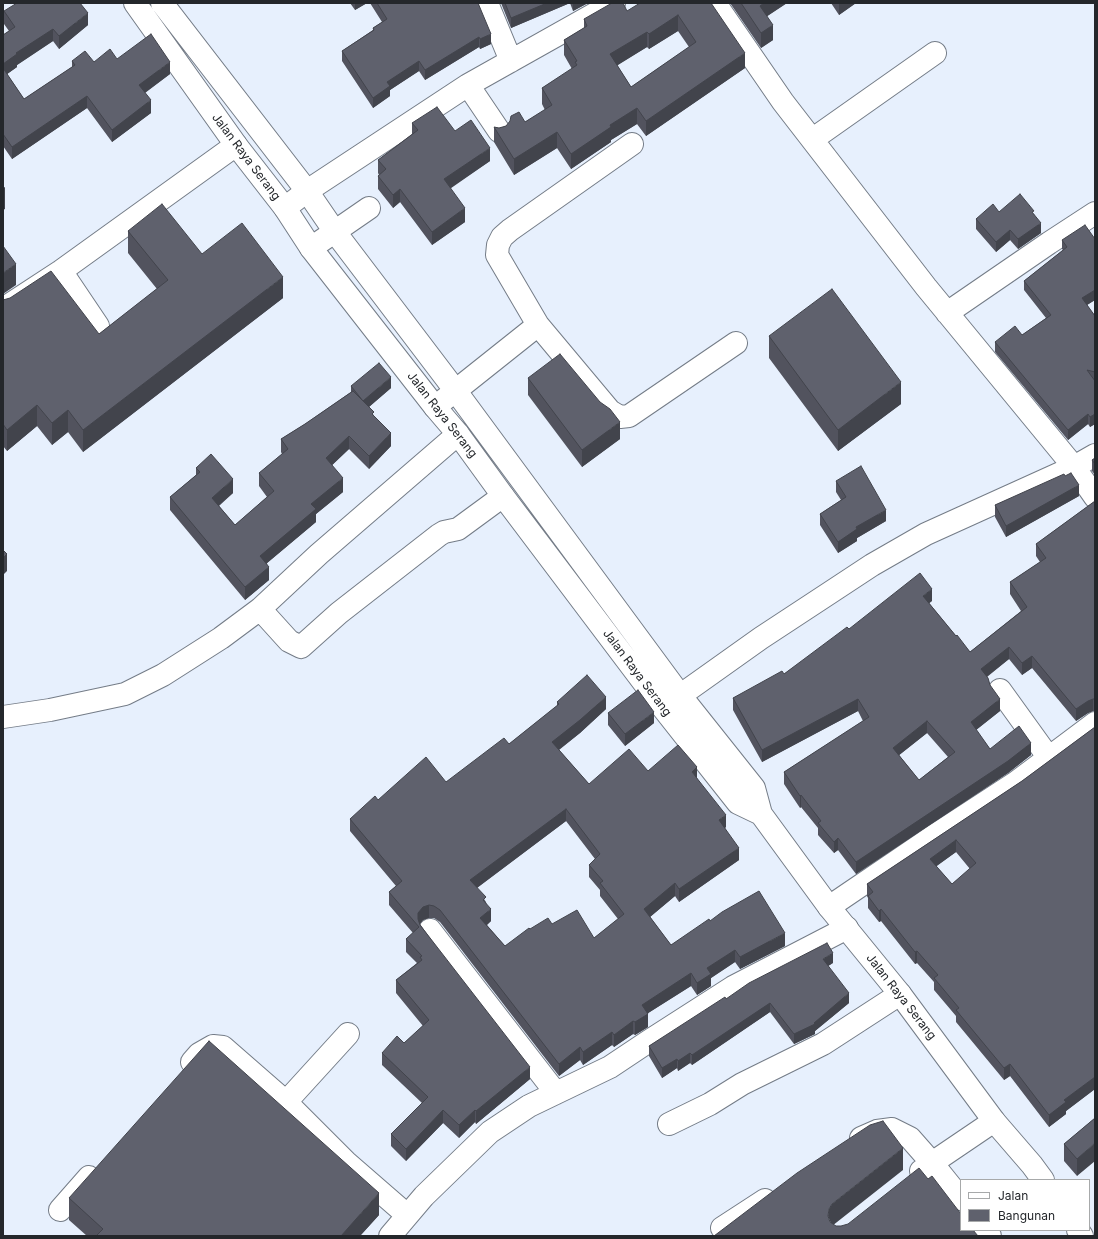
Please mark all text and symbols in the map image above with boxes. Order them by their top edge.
street label: Jalan Raya Serang [209,111,283,203]
street label: Jalan Raya Serang [404,369,480,461]
street label: Jalan Raya Serang [600,627,674,719]
street label: Jalan Raya Serang [863,951,939,1043]
legend [960,1179,1090,1231]
text: Jalan [998,1188,1028,1203]
text: Bangunan [998,1208,1055,1223]

